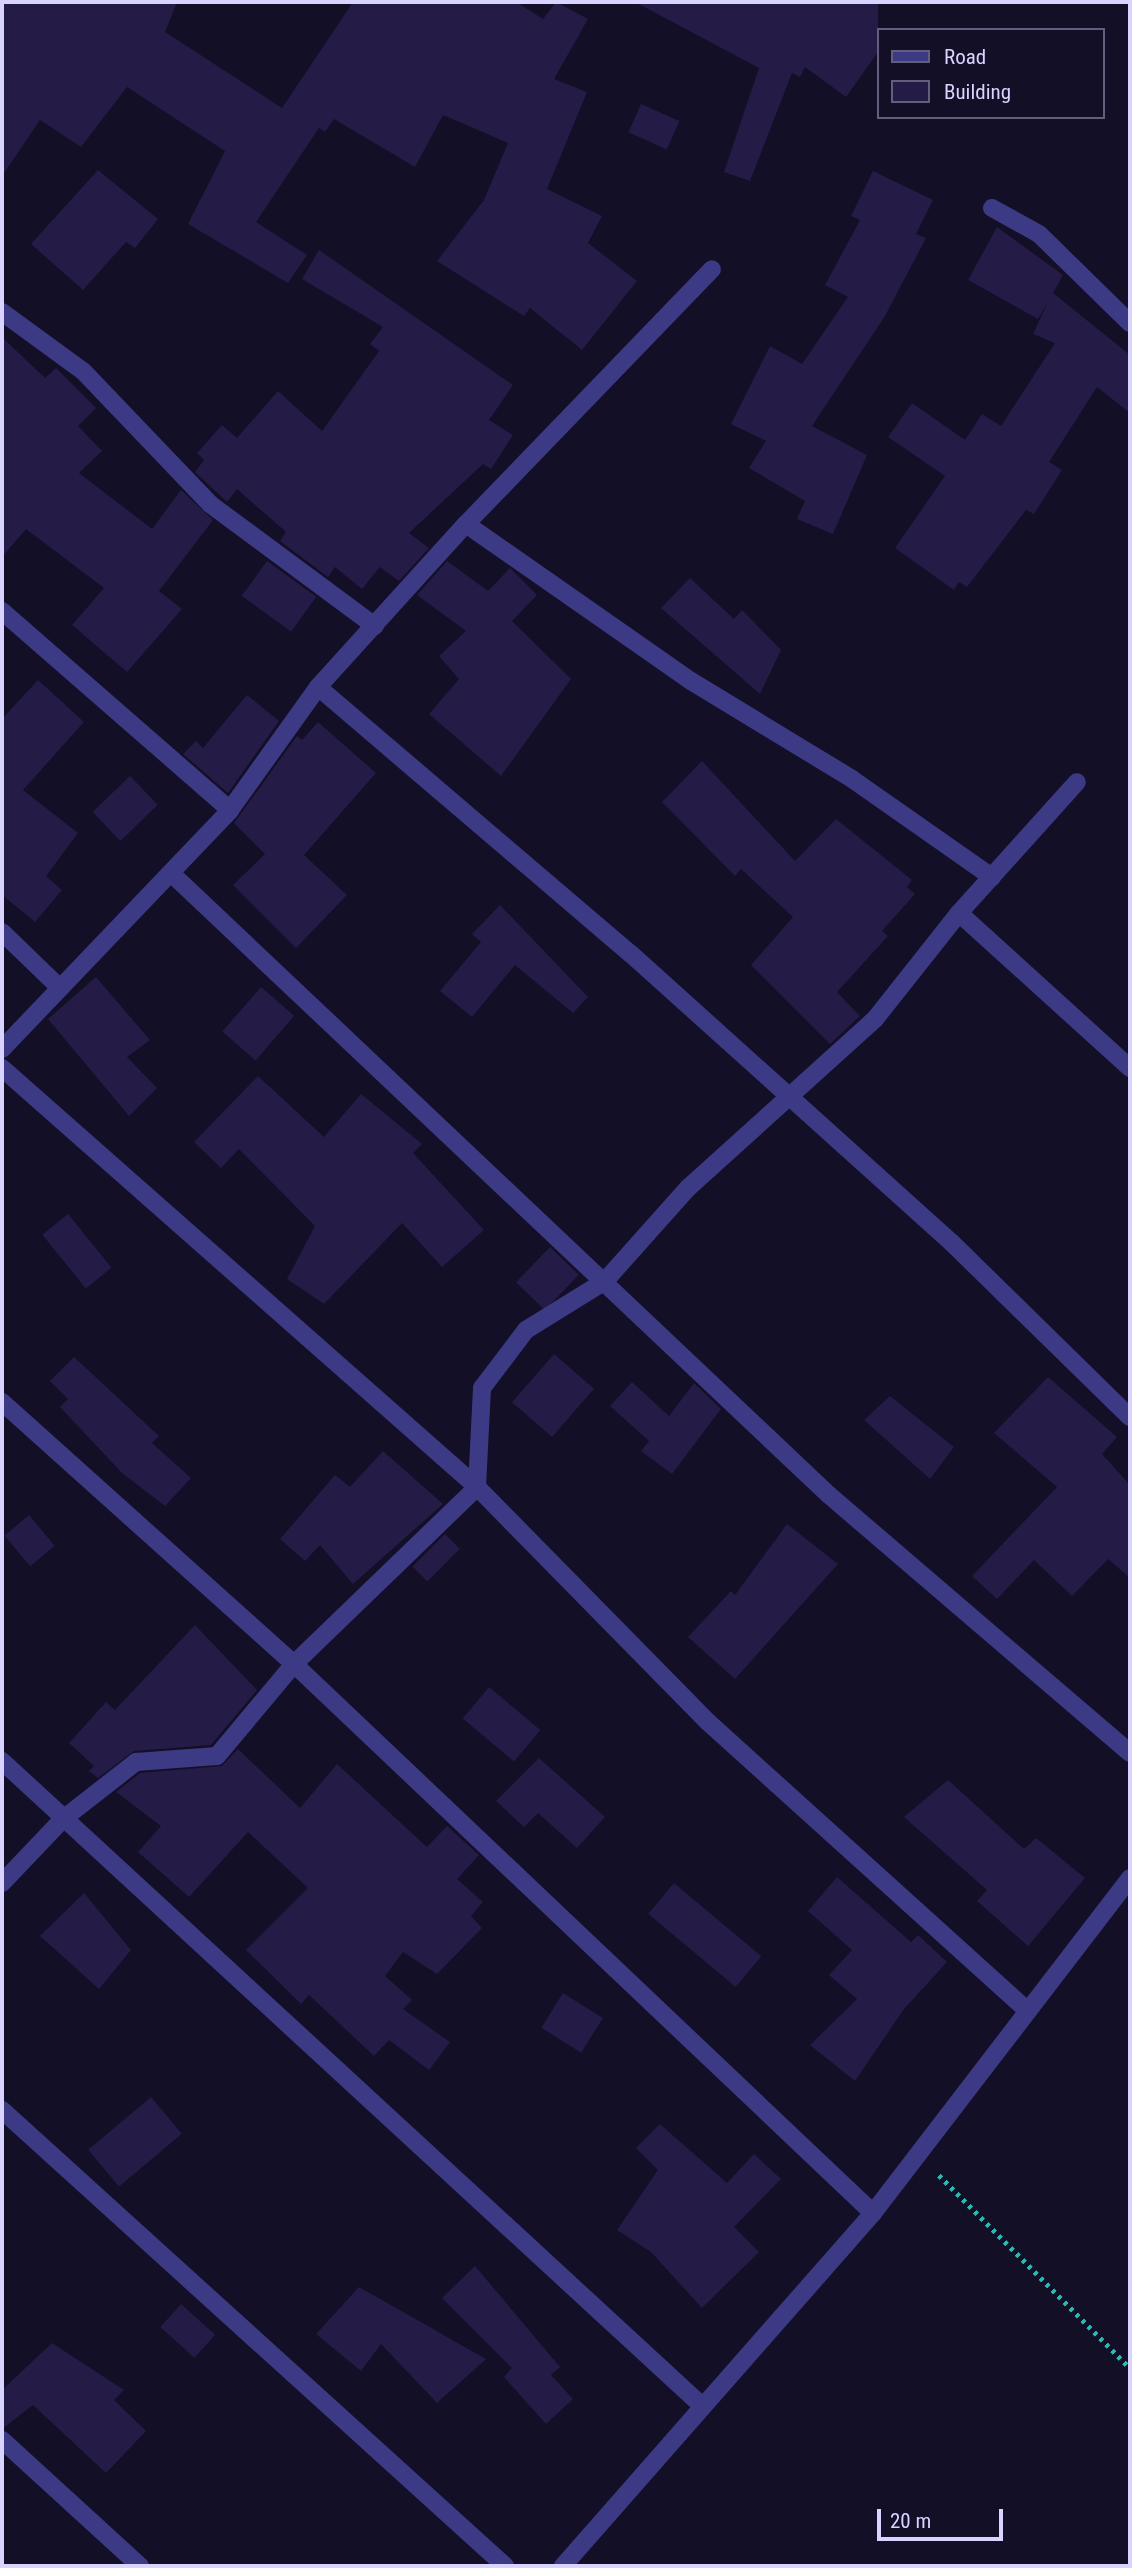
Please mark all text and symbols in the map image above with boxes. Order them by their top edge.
legend [876,28,1104,119]
text: Road [944,45,986,69]
text: Building [944,80,1011,104]
scale bar [880,2494,1006,2538]
text: 20 m [890,2509,931,2533]

